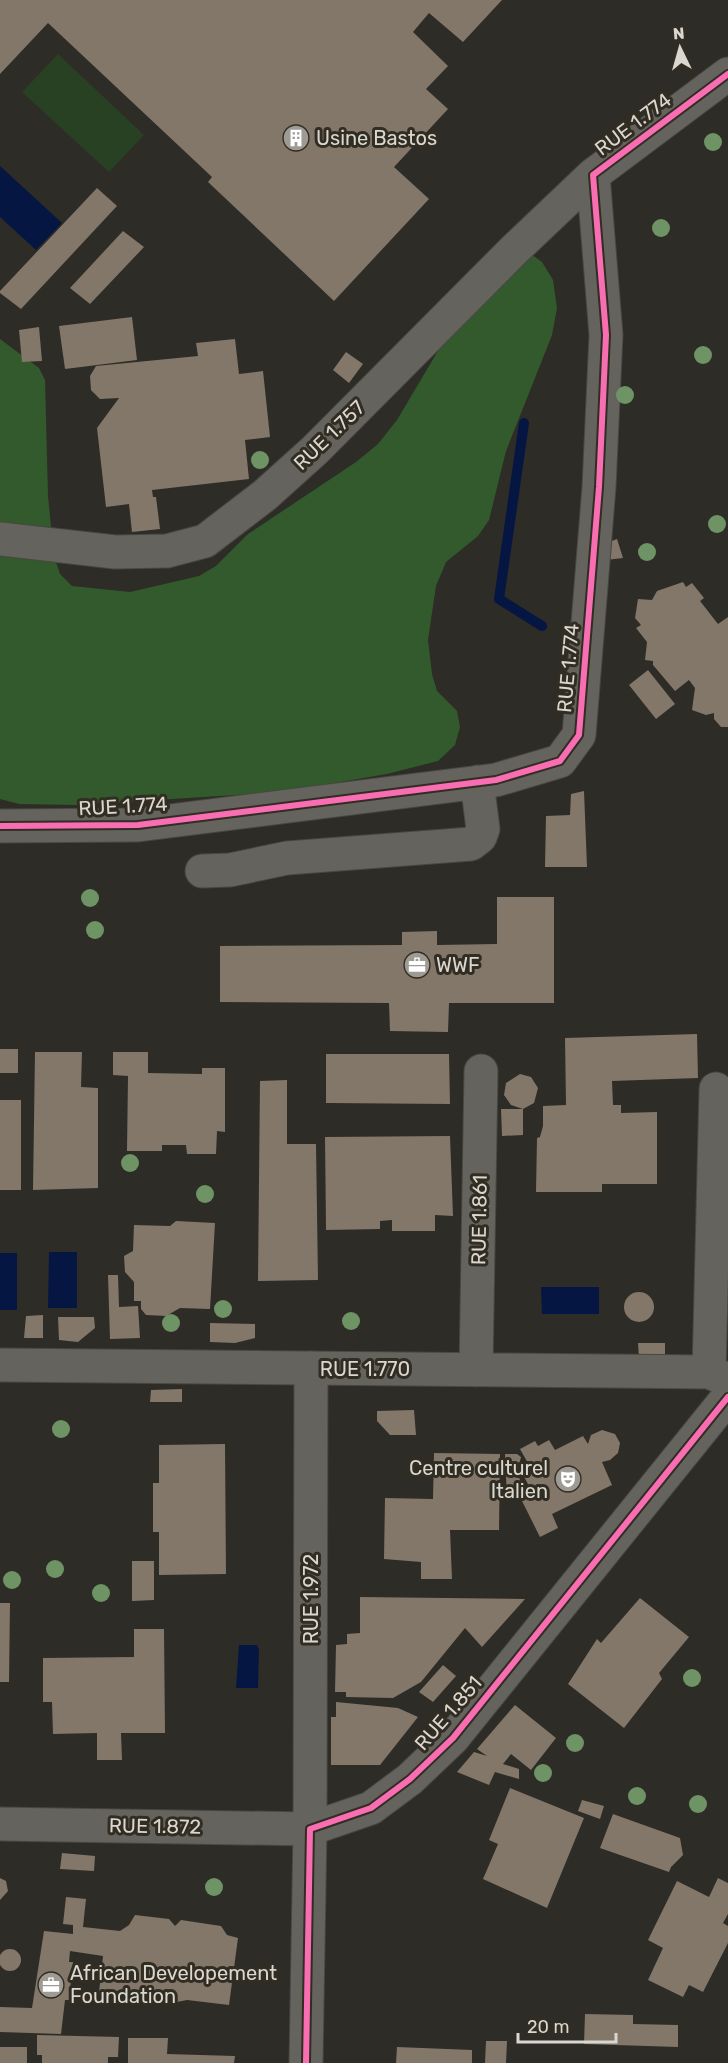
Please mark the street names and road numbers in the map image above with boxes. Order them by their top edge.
street label: RUE 1.774 [590,88,676,160]
street label: RUE 1.757 [288,395,370,475]
street label: RUE 1.774 [552,622,584,714]
street label: RUE 1.774 [78,792,168,820]
street label: RUE 1.861 [466,1175,492,1265]
street label: RUE 1.770 [320,1357,410,1381]
street label: RUE 1.972 [299,1554,323,1644]
street label: RUE 1.851 [409,1671,487,1755]
street label: RUE 1.872 [109,1813,201,1839]

